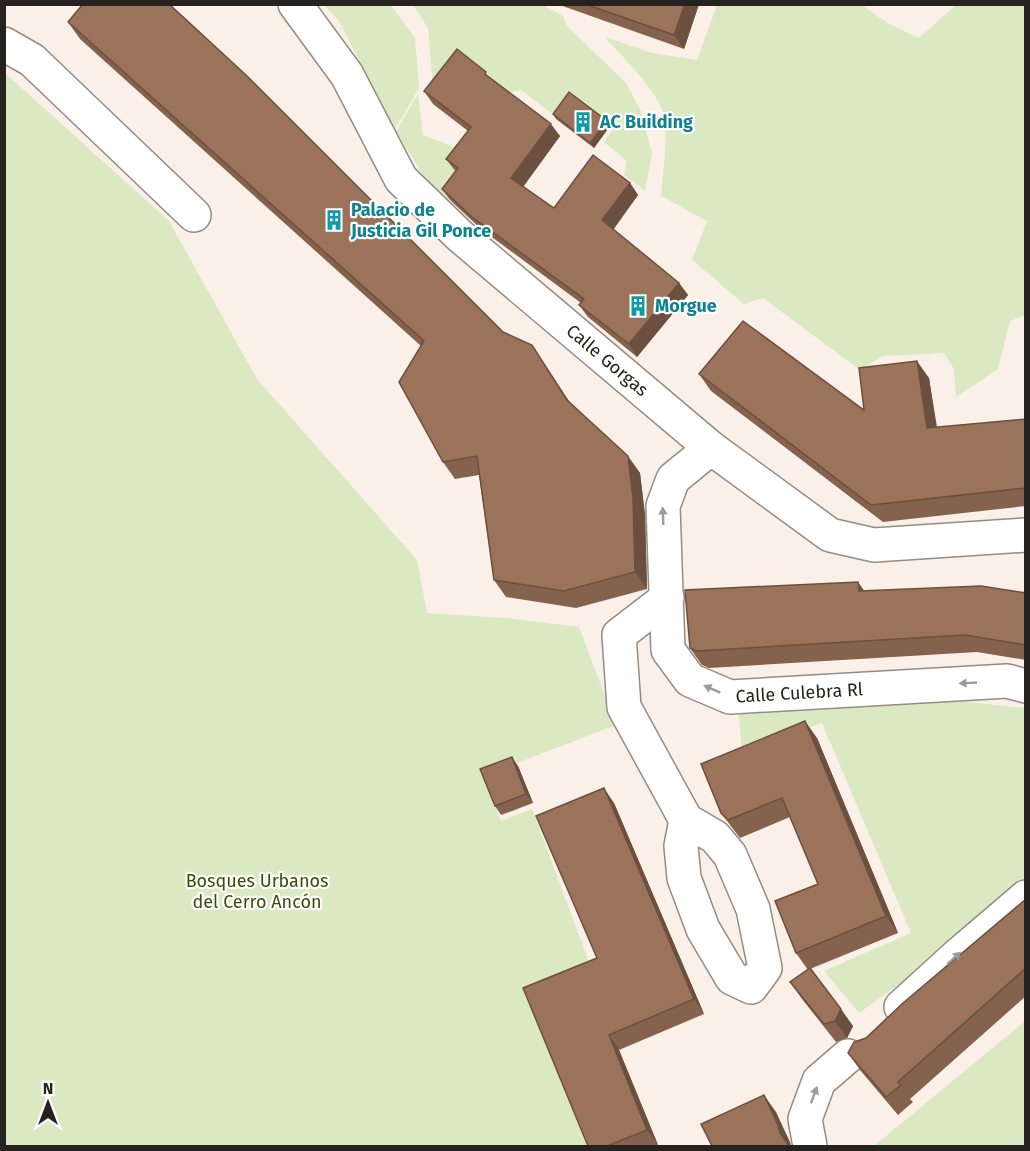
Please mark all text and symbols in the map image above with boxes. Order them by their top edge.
building icon: AC Building [571,110,595,134]
place label: AC Building [599,111,693,133]
place label: Palacio de Justicia Gil Ponce [350,199,491,242]
building icon: Palacio de Justicia Gil Ponce [322,208,346,232]
building icon: Morgue [626,294,650,318]
place label: Morgue [655,295,717,317]
street label: Calle Gorgas [562,320,653,401]
one-way arrow [659,506,668,525]
street label: Calle Culebra Rl [735,678,864,708]
one-way arrow [958,678,977,688]
one-way arrow [703,684,721,694]
park label: Bosques Urbanos del Cerro Ancón [186,870,328,913]
one-way arrow [946,952,961,965]
north arrow [18,1073,78,1133]
text: N [43,1079,53,1098]
one-way arrow [810,1086,819,1104]

